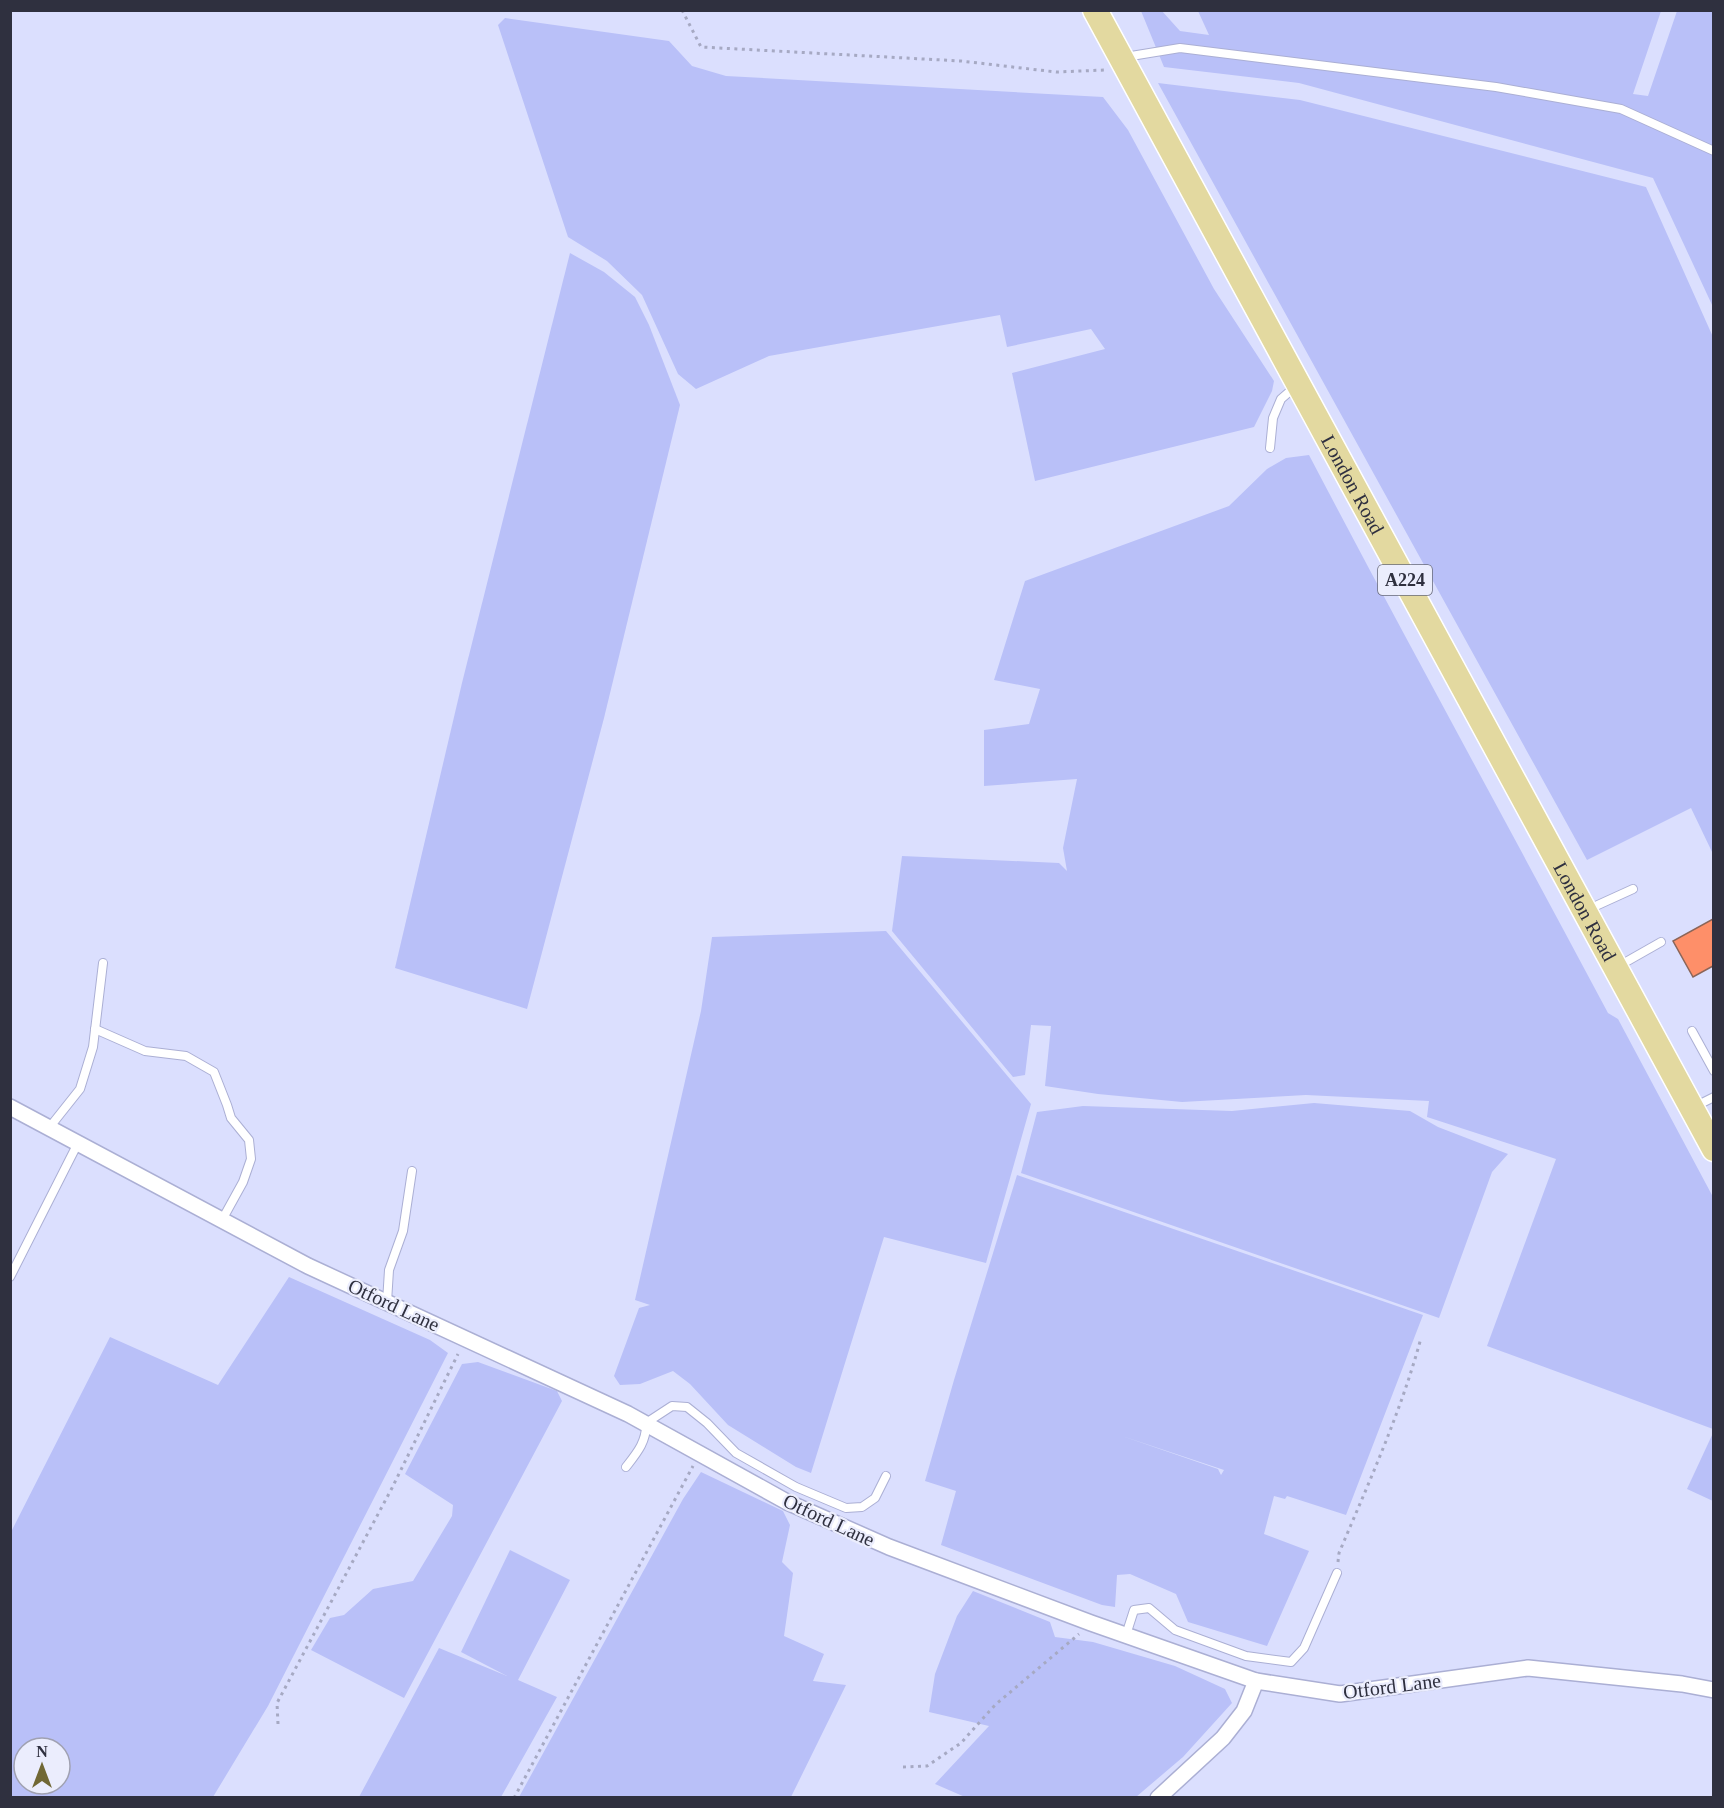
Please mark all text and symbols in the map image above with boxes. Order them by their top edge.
street label: London Road [1317,431,1389,538]
road number: A224 [1378,565,1432,595]
street label: London Road [1549,858,1621,965]
street label: Otford Lane [345,1274,443,1336]
street label: Otford Lane [780,1489,878,1551]
street label: Otford Lane [1342,1669,1442,1703]
north arrow [12,1736,72,1796]
text: N [36,1743,48,1760]

